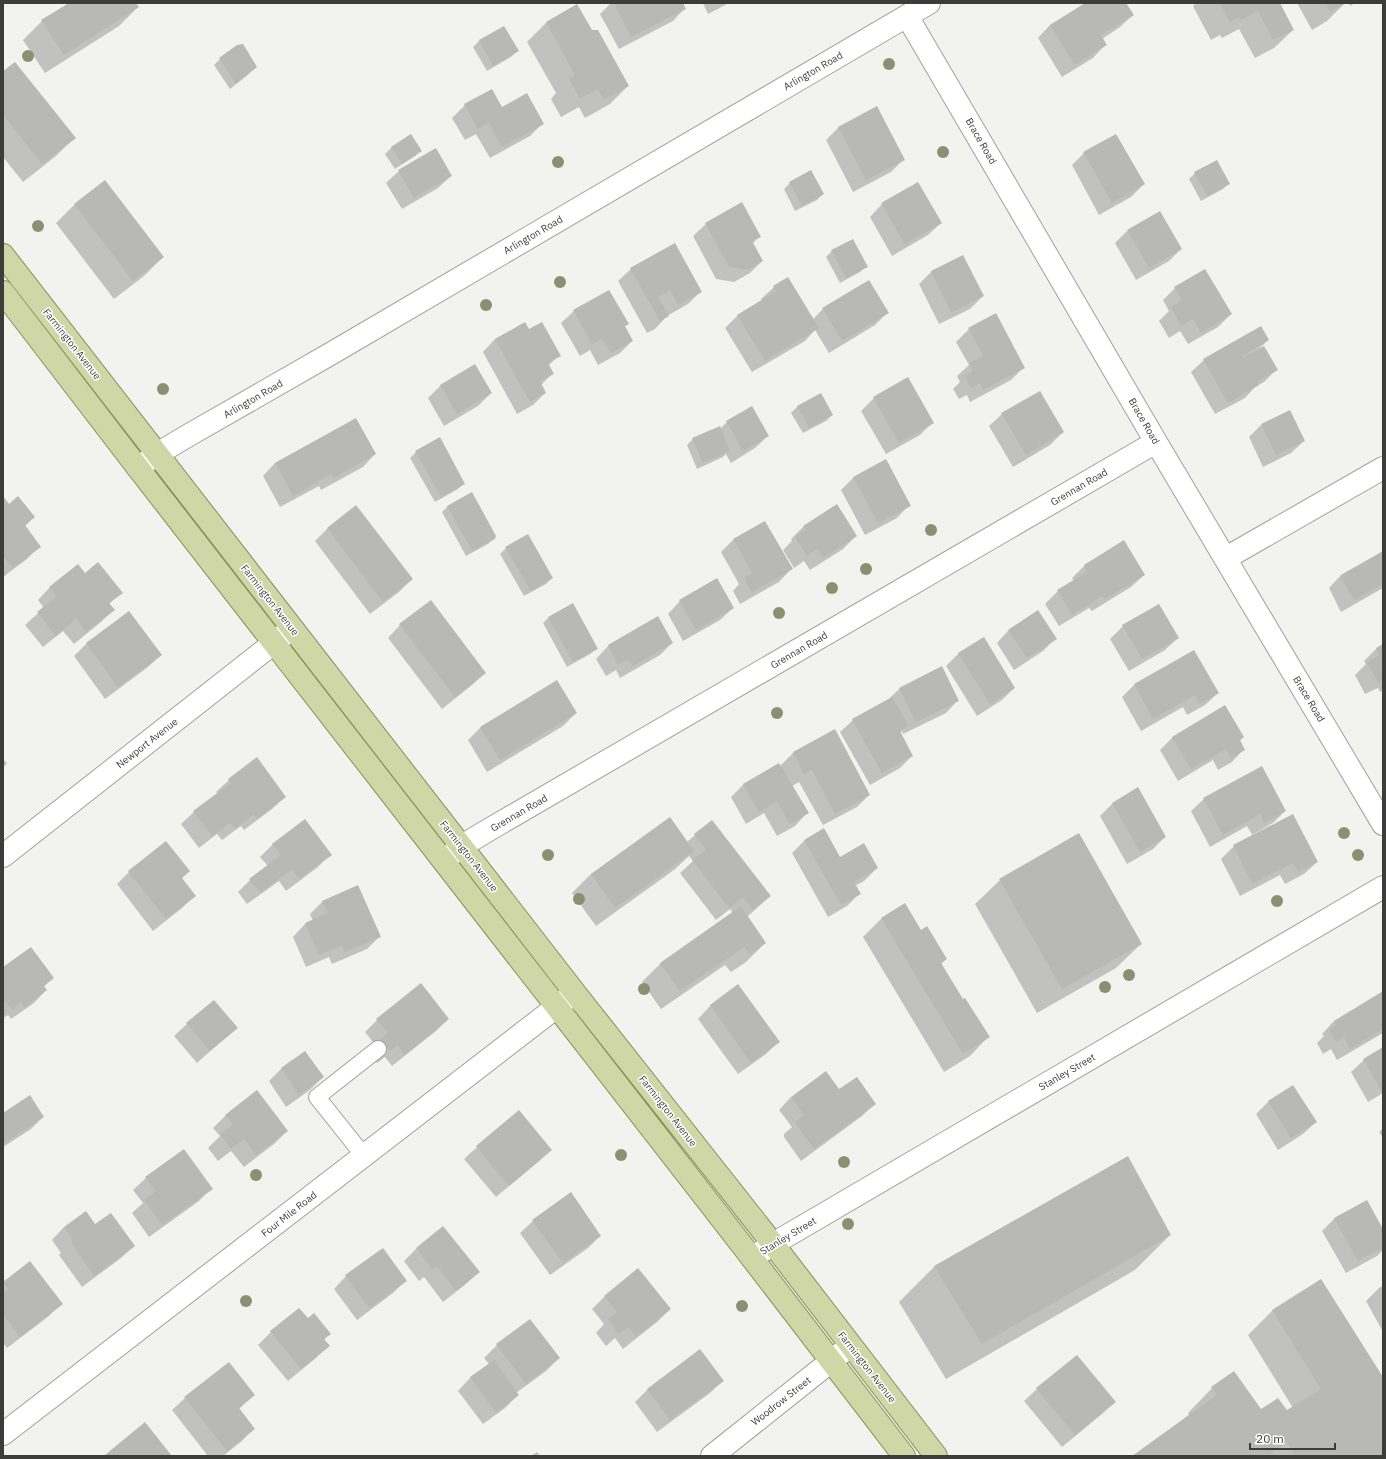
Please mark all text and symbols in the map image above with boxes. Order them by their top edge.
street label: Arlington Road [781,49,845,93]
street label: Brace Road [963,116,999,166]
street label: Arlington Road [501,213,565,257]
street label: Farmington Avenue [40,306,104,383]
street label: Arlington Road [221,377,285,421]
street label: Brace Road [1126,396,1162,446]
street label: Grennan Road [1048,465,1110,509]
street label: Farmington Avenue [238,562,302,639]
street label: Grennan Road [768,628,830,672]
street label: Brace Road [1290,674,1328,724]
street label: Newport Avenue [114,715,181,771]
street label: Grennan Road [488,791,550,835]
street label: Farmington Avenue [437,818,501,895]
street label: Stanley Street [1036,1050,1098,1093]
street label: Farmington Avenue [636,1073,700,1150]
street label: Four Mile Road [259,1188,319,1240]
street label: Stanley Street [758,1214,819,1258]
street label: Farmington Avenue [835,1329,899,1406]
street label: Woodrow Street [748,1373,814,1428]
scale bar [1250,1425,1335,1451]
text: 20 m [1256,1431,1284,1446]

